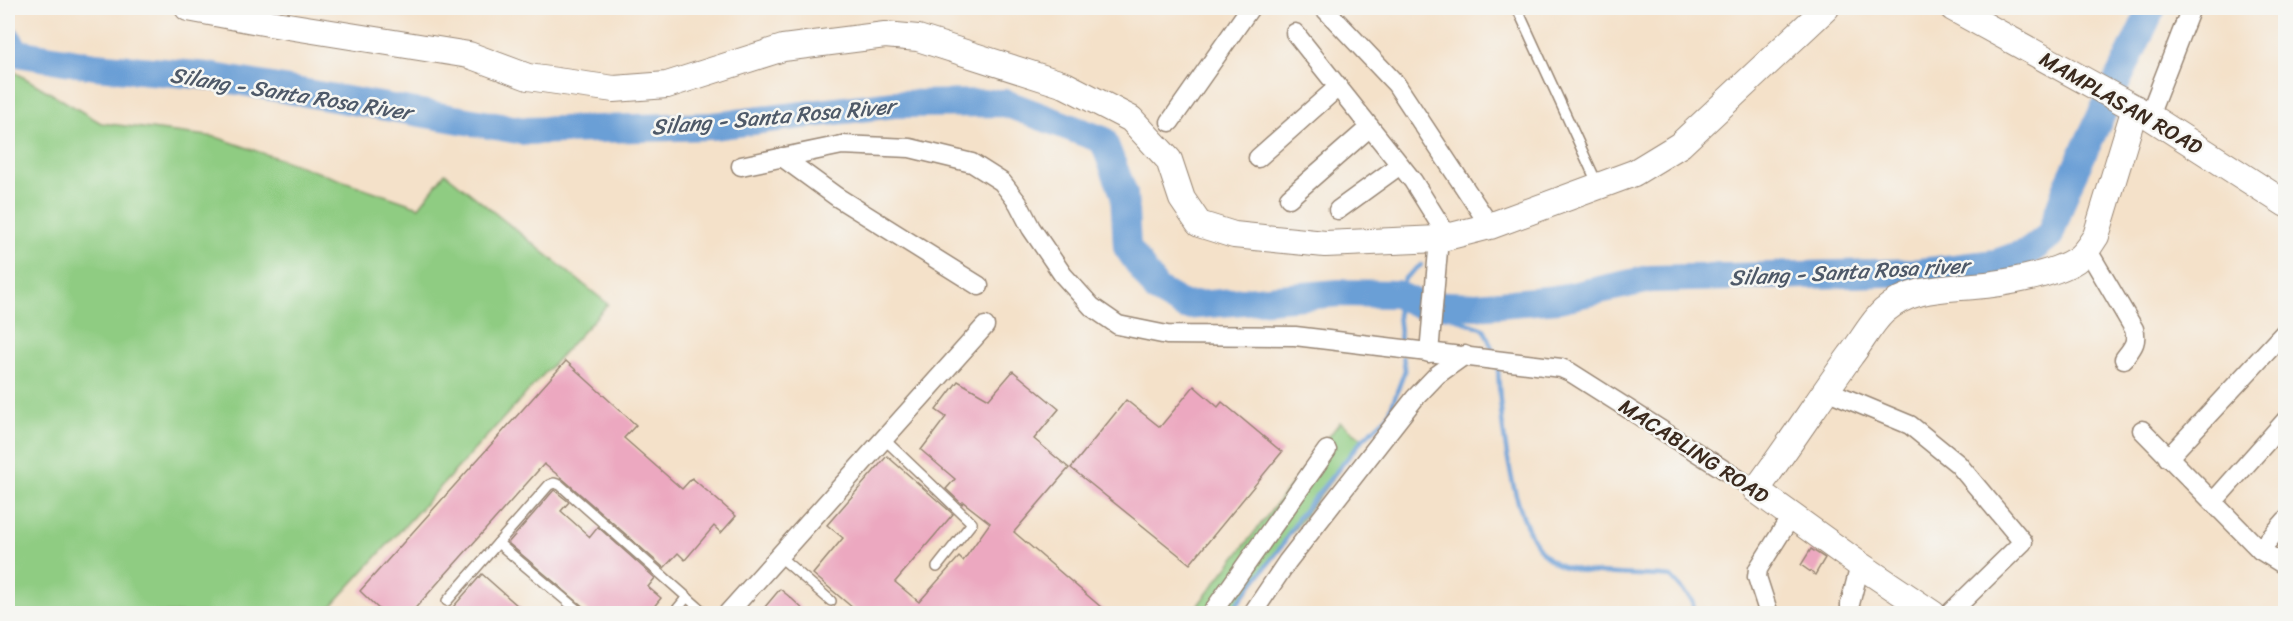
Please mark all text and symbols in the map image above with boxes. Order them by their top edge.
street label: MAMPLASAN ROAD [2032,41,2210,166]
water label: Silang - Santa Rosa River [167,55,418,132]
water label: Silang - Santa Rosa River [650,86,900,147]
water label: Silang - Santa Rosa river [1728,246,1974,297]
street label: MACABLING ROAD [1611,388,1777,514]

